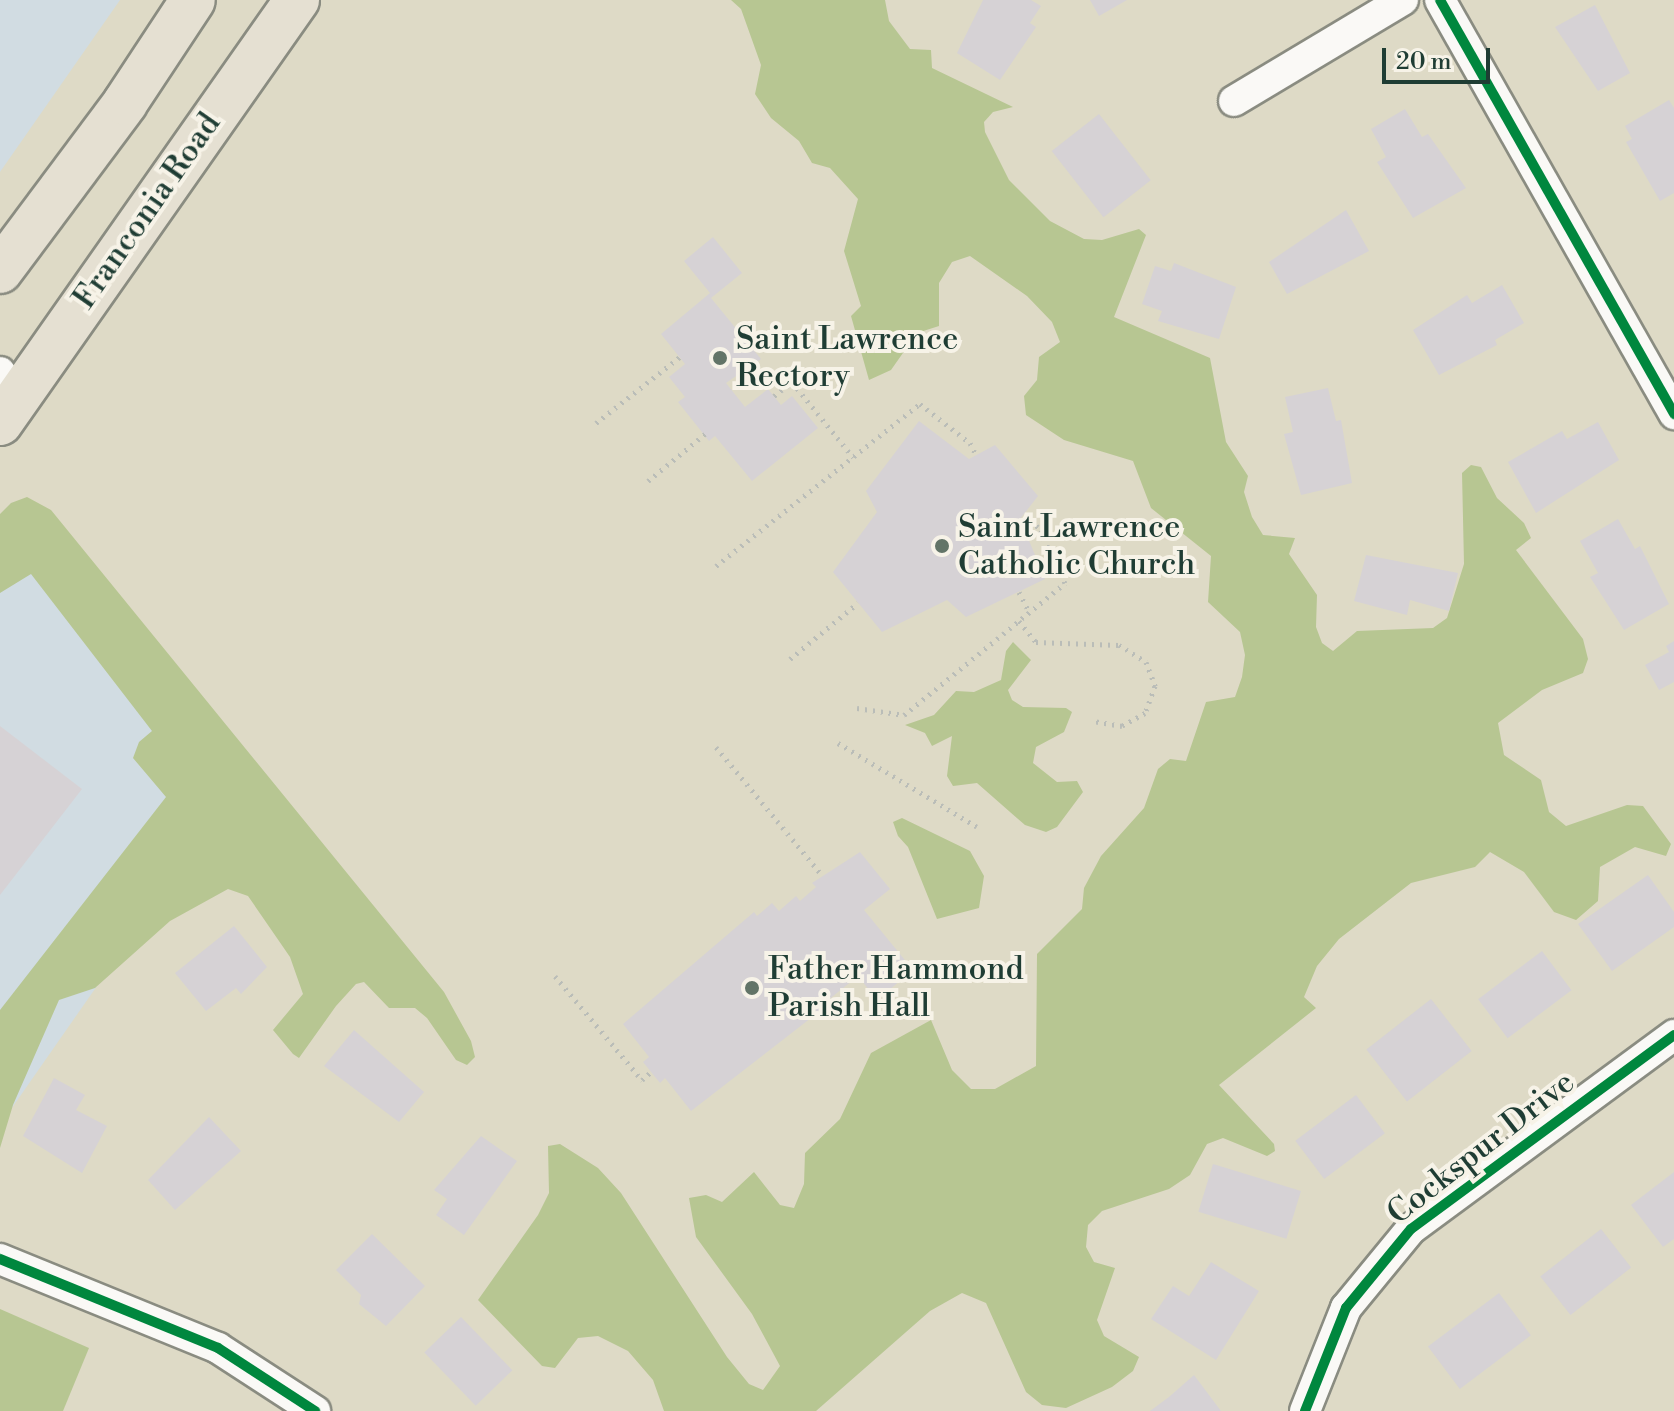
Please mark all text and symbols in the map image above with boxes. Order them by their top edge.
scale bar [1386,32,1494,82]
text: 20 m [1396,47,1452,77]
street label: Franconia Road [65,106,229,316]
place label: Saint Lawrence Rectory [736,321,958,396]
marker: Saint Lawrence Rectory [711,349,729,367]
place label: Saint Lawrence Catholic Church [958,509,1195,584]
marker: Saint Lawrence Catholic Church [933,537,951,555]
place label: Father Hammond Parish Hall [768,951,1024,1026]
marker: Father Hammond Parish Hall [743,979,761,997]
street label: Cockspur Drive [1380,1063,1582,1233]

